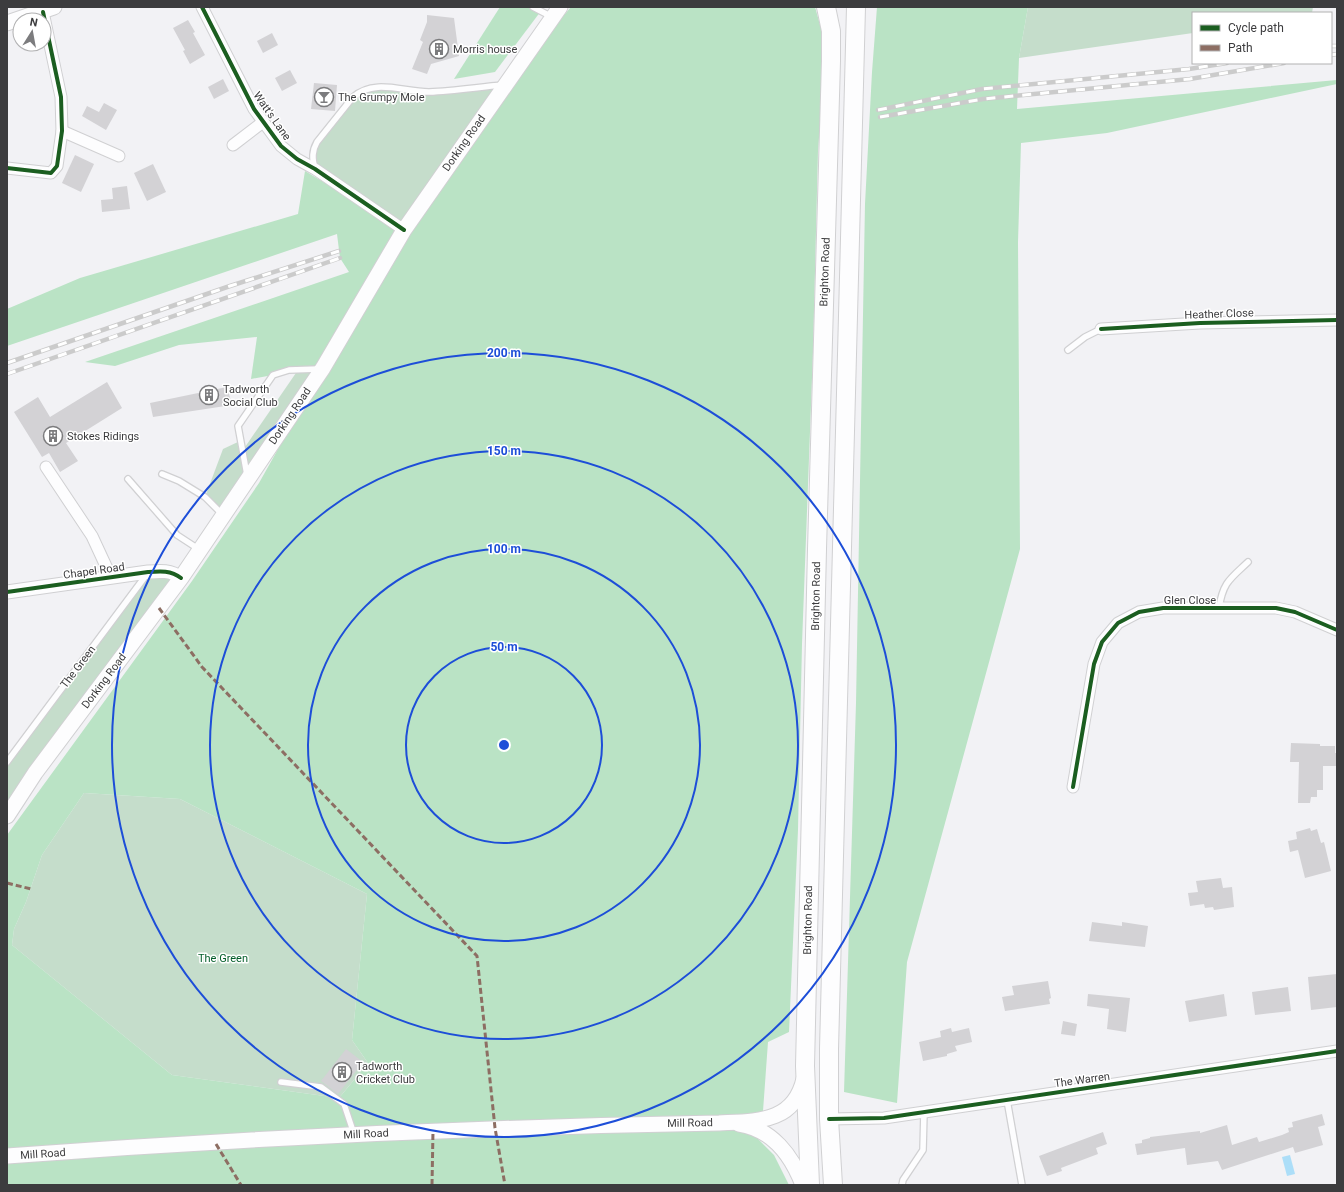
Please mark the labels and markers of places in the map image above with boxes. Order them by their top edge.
building icon: Morris house [428,38,450,60]
place label: Morris house [453,43,517,56]
bar icon: The Grumpy Mole [313,86,335,108]
place label: The Grumpy Mole [338,91,425,104]
place label: Tadworth Social Club [223,383,278,409]
building icon: Tadworth Social Club [198,384,220,406]
building icon: Stokes Ridings [42,425,64,447]
place label: Stokes Ridings [67,430,140,443]
centre of rings [497,738,511,752]
place label: Tadworth Cricket Club [356,1060,415,1086]
building icon: Tadworth Cricket Club [331,1061,353,1083]

